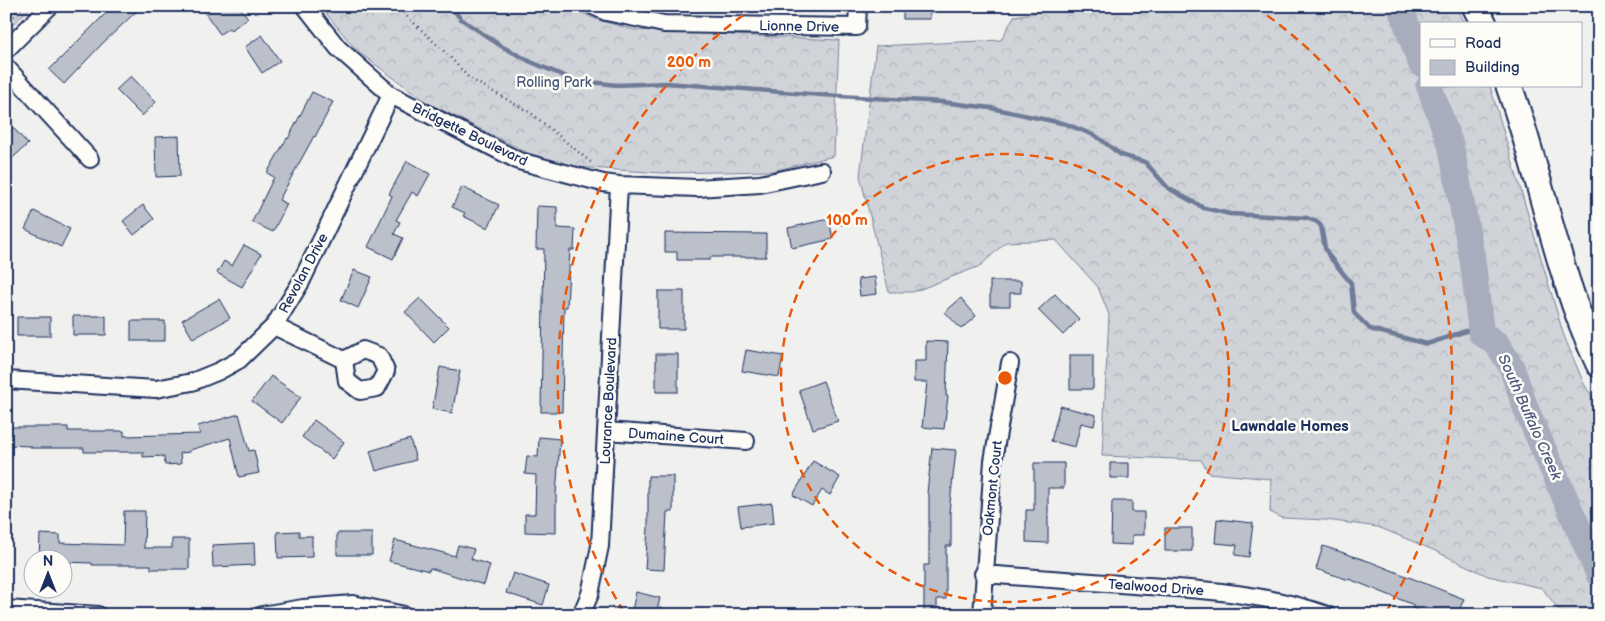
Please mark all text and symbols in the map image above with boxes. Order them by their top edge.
street label: Lionne Drive [759,17,839,36]
legend [1420,22,1582,88]
text: Road [1465,34,1501,53]
text: 200 m [667,53,711,72]
text: Building [1465,58,1520,77]
park label: Rolling Park [516,74,592,91]
street label: Bridgette Boulevard [409,99,530,170]
text: 100 m [826,211,868,230]
street label: Revolan Drive [275,230,332,316]
street label: Lourance Boulevard [597,337,620,465]
water label: South Buffalo Creek [1493,351,1566,484]
centre of rings [996,369,1014,387]
district label: Lawndale Homes [1231,417,1349,436]
street label: Dumaine Court [628,425,725,448]
street label: Oakmont Court [979,439,1006,537]
north arrow [22,548,72,598]
text: N [43,553,53,570]
street label: Tealwood Drive [1107,576,1205,599]

